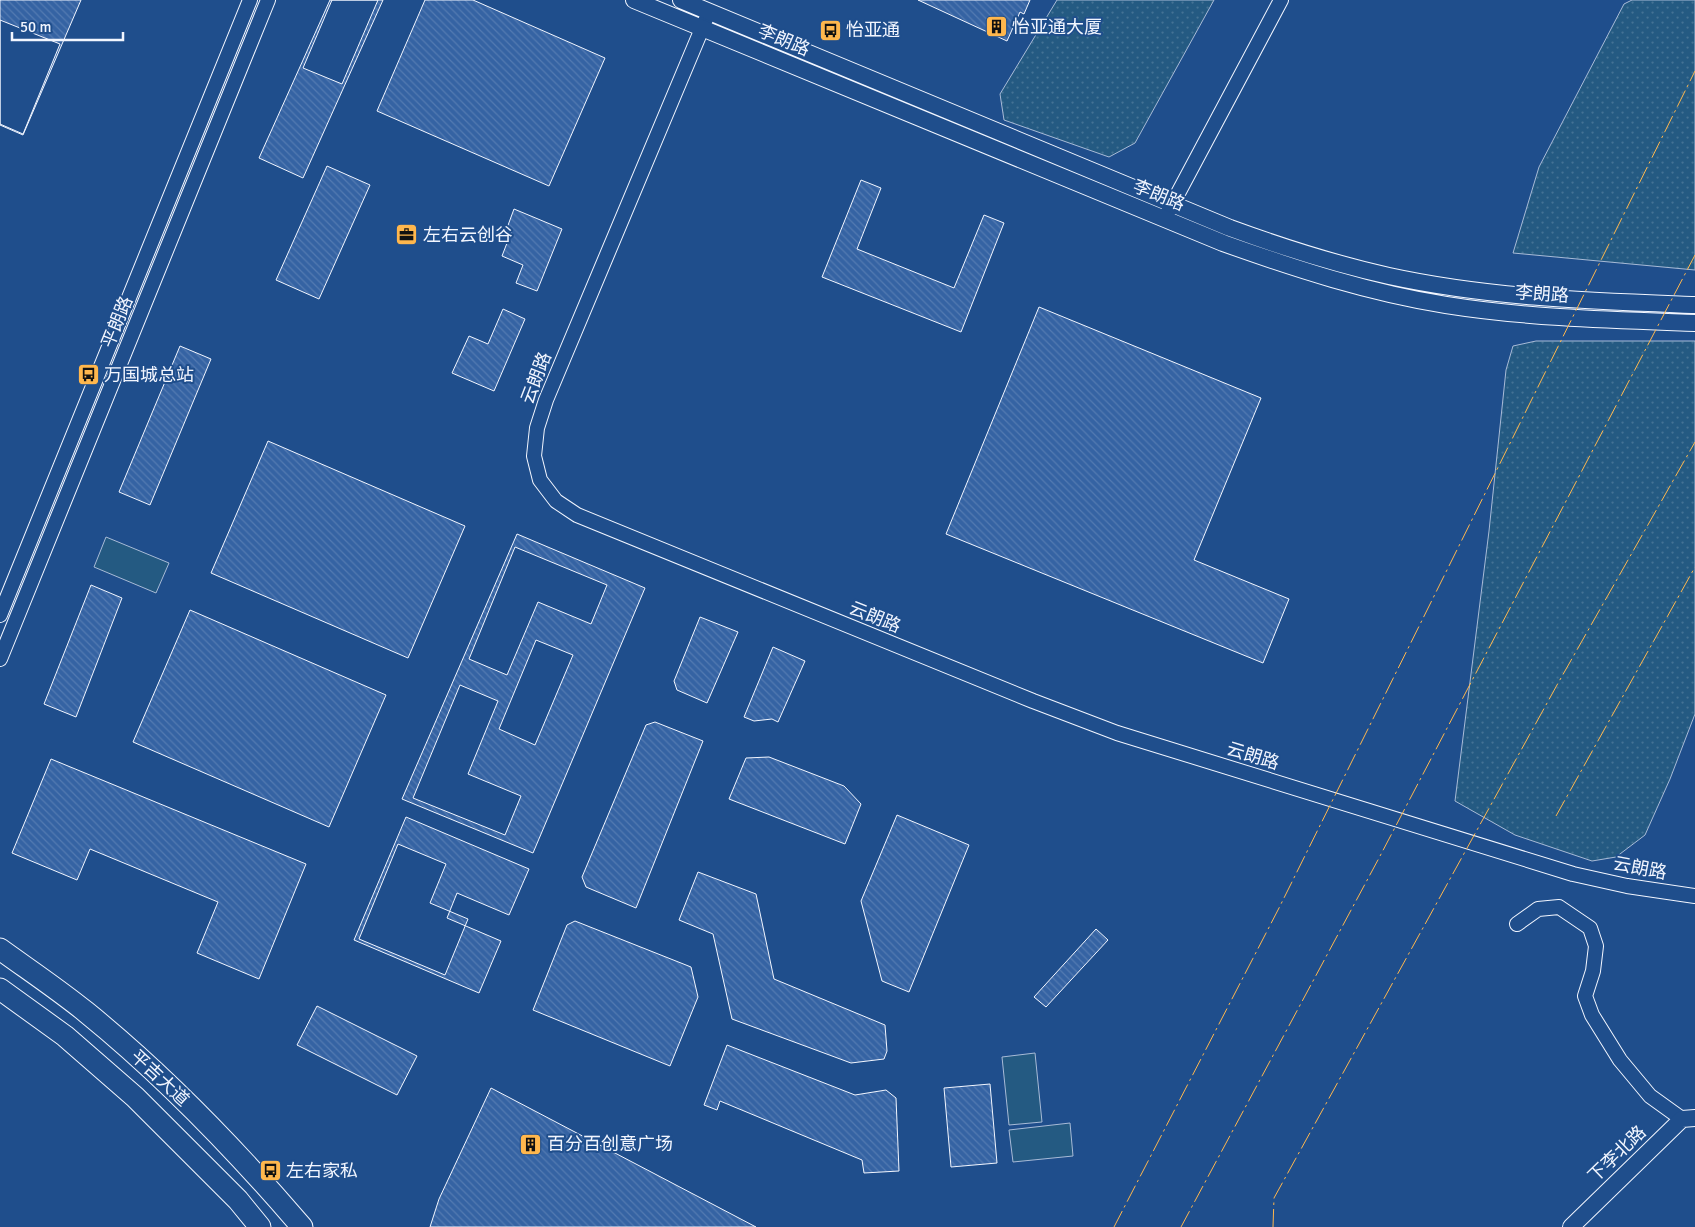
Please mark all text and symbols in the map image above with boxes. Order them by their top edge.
scale bar [12,10,124,42]
building icon: 怡亚通大厦 [984,15,1008,39]
place label: 怡亚通大厦 [1012,16,1102,38]
text: 50 m [20,18,51,36]
bus stop icon: 怡亚通 [818,18,842,42]
street label: 李朗路 [755,19,813,61]
place label: 怡亚通 [846,19,900,41]
street label: 李朗路 [1130,175,1188,215]
office icon: 左右云创谷 [395,223,419,247]
place label: 左右云创谷 [423,224,513,246]
street label: 李朗路 [1514,281,1570,307]
street label: 平朗路 [97,293,137,351]
street label: 云朗路 [516,349,556,407]
bus stop icon: 万国城总站 [76,363,100,387]
place label: 万国城总站 [104,364,194,386]
street label: 云朗路 [846,597,904,637]
street label: 云朗路 [1224,738,1282,774]
street label: 云朗路 [1611,852,1669,884]
street label: 平吉大道 [126,1045,194,1111]
street label: 下李北路 [1583,1121,1651,1187]
building icon: 百分百创意广场 [519,1132,543,1156]
place label: 百分百创意广场 [547,1133,673,1155]
bus stop icon: 左右家私 [258,1159,282,1183]
place label: 左右家私 [286,1160,358,1182]

